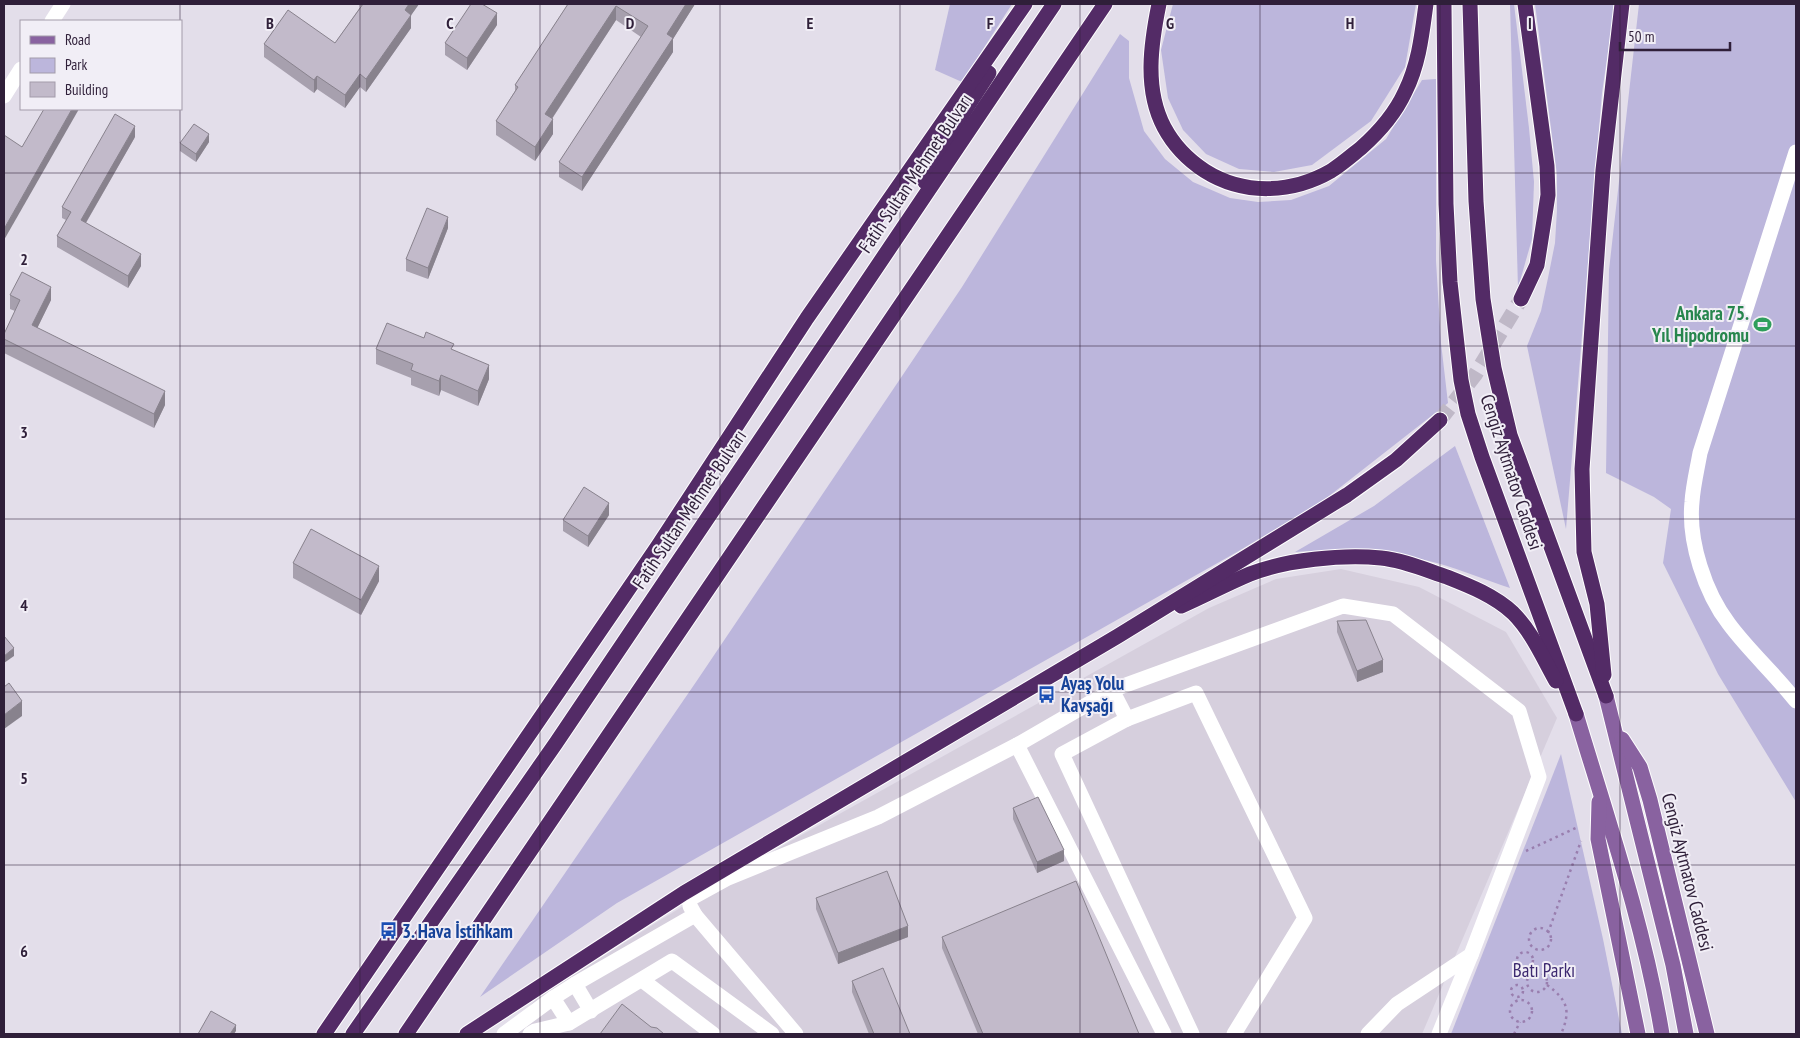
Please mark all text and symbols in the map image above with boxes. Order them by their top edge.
text: B [266,13,274,33]
text: C [446,13,454,33]
text: D [626,13,635,33]
text: E [807,13,814,33]
text: F [987,13,994,33]
text: G [1166,13,1174,33]
text: H [1346,13,1354,33]
text: I [1528,13,1532,33]
legend [20,20,182,110]
scale bar [1620,20,1730,52]
text: 50 m [1628,27,1654,46]
text: Road [65,30,91,49]
text: Park [65,55,87,74]
text: Building [65,80,108,99]
street label: Fatih Sultan Mehmet Bulvarı [853,89,977,257]
text: 2 [20,249,28,269]
place label: Ankara 75. Yıl Hipodromu [1651,301,1749,347]
sports icon: Ankara 75. Yıl Hipodromu [1753,314,1773,334]
street label: Cengiz Aytmatov Caddesi [1476,391,1548,553]
text: 3 [20,422,28,442]
street label: Fatih Sultan Mehmet Bulvarı [627,425,751,593]
text: 4 [20,595,28,615]
place label: Ayaş Yolu Kavşağı [1060,671,1124,717]
bus stop icon: Ayaş Yolu Kavşağı [1037,684,1057,704]
text: 5 [20,768,28,788]
street label: Cengiz Aytmatov Caddesi [1657,790,1719,954]
place label: 3. Hava İstihkam [402,919,513,943]
bus stop icon: 3. Hava İstihkam [378,921,398,941]
text: 6 [20,941,28,961]
park label: Batı Parkı [1513,958,1575,982]

